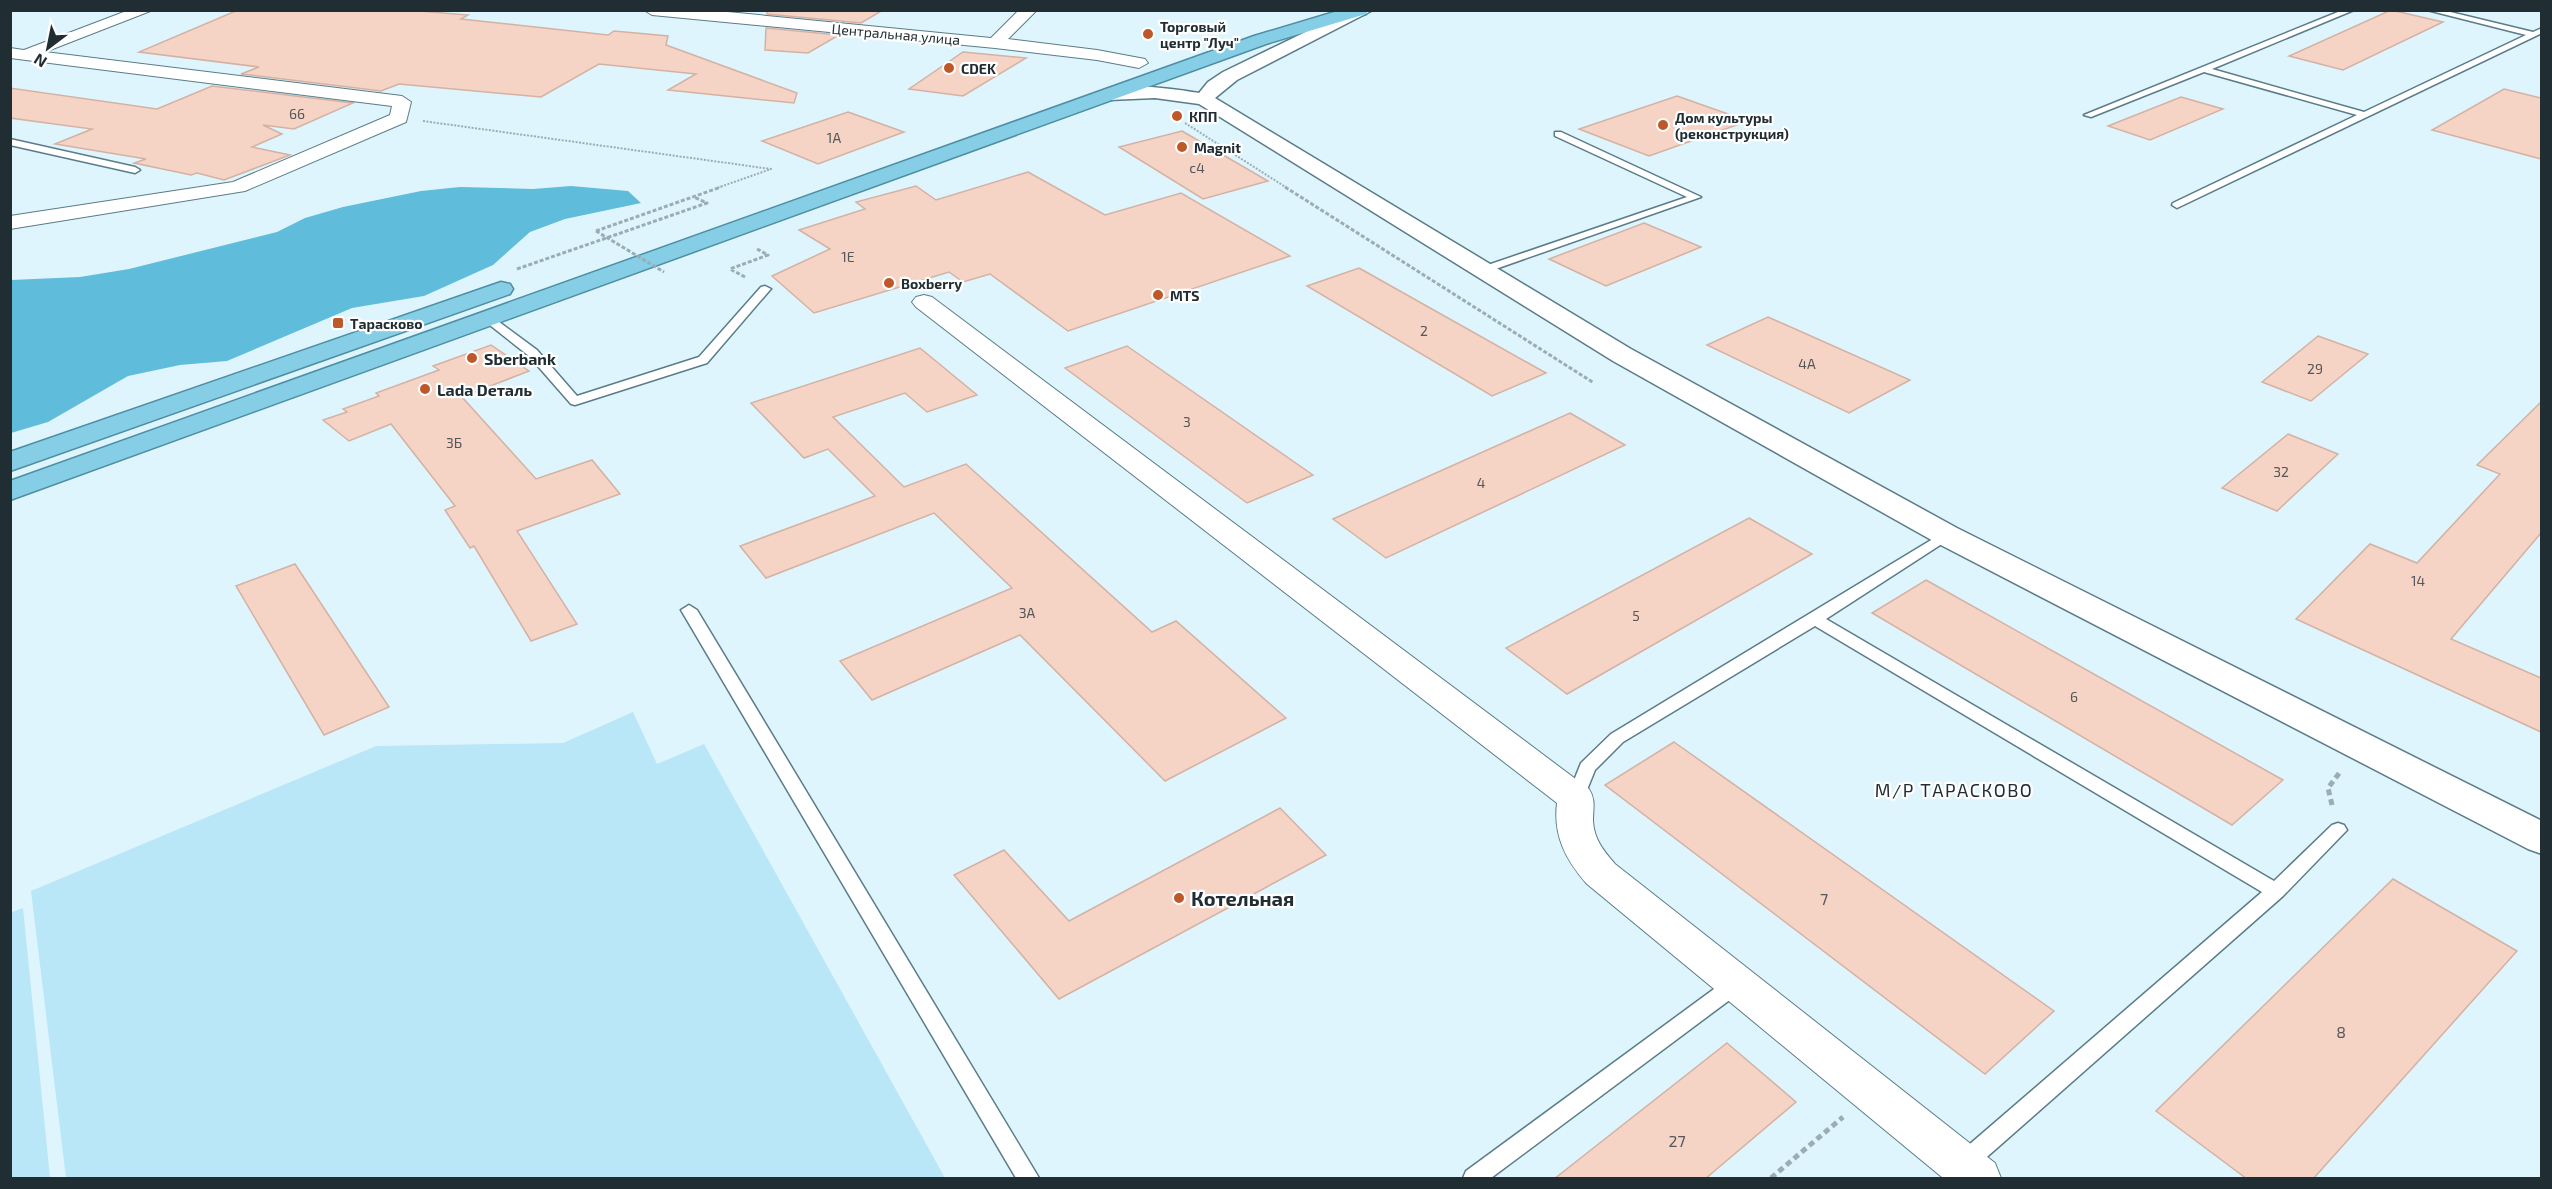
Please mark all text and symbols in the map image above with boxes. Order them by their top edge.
north arrow [18,18,78,78]
place label: Торговый центр "Луч" [1160,18,1239,51]
street label: Центральная улица [831,20,961,48]
marker: Торговый центр "Луч" [1141,27,1155,41]
text: N [30,50,50,72]
place label: CDEK [961,60,996,77]
marker: CDEK [942,61,956,75]
house number: 66 [289,105,305,122]
place label: КПП [1189,108,1217,125]
marker: КПП [1170,109,1184,123]
place label: Дом культуры (реконструкция) [1675,109,1789,142]
marker: Дом культуры (реконструкция) [1656,118,1670,132]
house number: 1А [827,129,841,146]
place label: Magnit [1194,139,1241,156]
marker: Magnit [1175,140,1189,154]
house number: с4 [1189,159,1205,176]
house number: 1Е [841,248,855,265]
place label: Boxberry [901,275,962,292]
marker: Boxberry [882,276,896,290]
place label: MTS [1170,287,1199,304]
marker: MTS [1151,288,1165,302]
place label: Тарасково [350,315,422,332]
marker: Тарасково [331,316,345,330]
house number: 2 [1420,322,1428,339]
place label: Sberbank [484,349,556,368]
marker: Sberbank [465,351,479,365]
house number: 4А [1798,355,1816,372]
house number: 29 [2307,360,2323,377]
place label: Lada Dеталь [437,380,532,399]
marker: Lada Dеталь [418,382,432,396]
house number: 3 [1183,413,1191,430]
house number: 3Б [446,434,462,451]
house number: 32 [2273,463,2289,480]
house number: 4 [1477,474,1485,491]
house number: 14 [2411,572,2425,589]
house number: 3А [1019,604,1036,621]
house number: 5 [1632,607,1640,624]
house number: 6 [2070,688,2078,705]
district label: М/Р ТАРАСКОВО [1875,779,2033,801]
place label: Котельная [1191,886,1294,910]
house number: 7 [1820,889,1828,908]
marker: Котельная [1172,891,1186,905]
house number: 8 [2336,1022,2346,1041]
house number: 27 [1668,1131,1686,1150]

